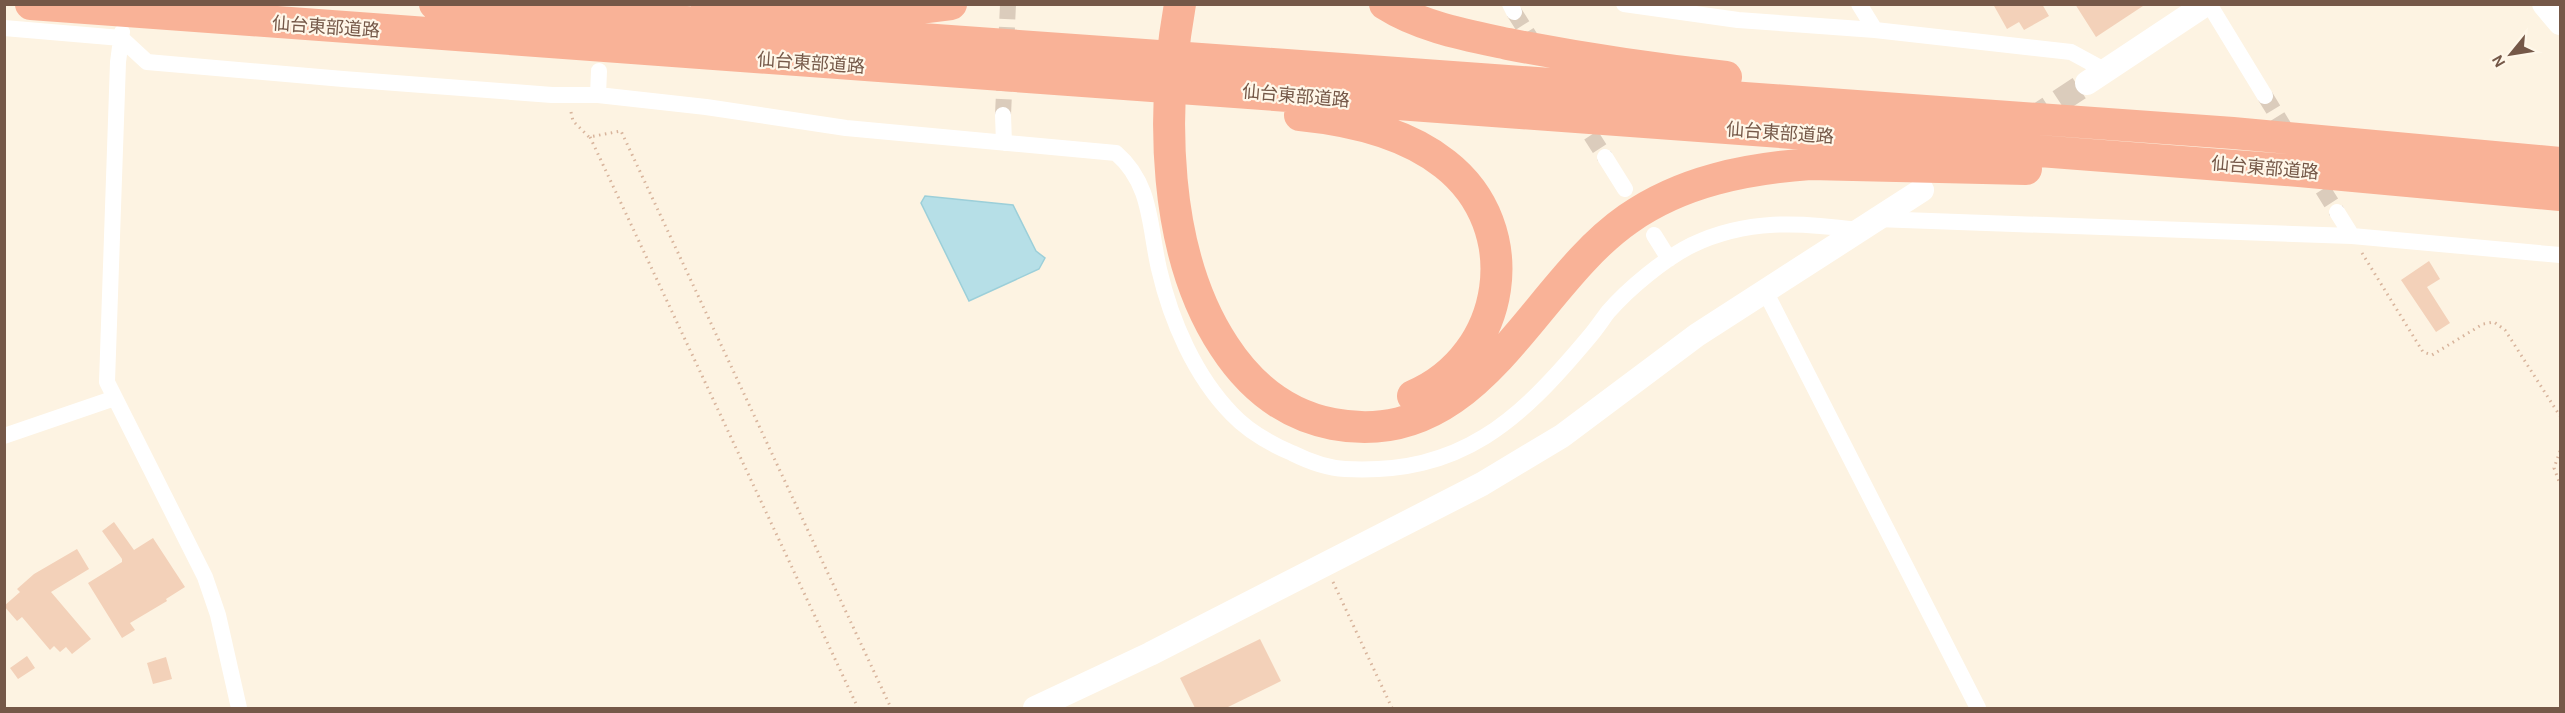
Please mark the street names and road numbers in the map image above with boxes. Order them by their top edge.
street label: 仙台東部道路 [271,12,381,42]
street label: 仙台東部道路 [756,48,866,78]
street label: 仙台東部道路 [1241,80,1351,112]
street label: 仙台東部道路 [1725,118,1835,148]
street label: 仙台東部道路 [2210,152,2320,184]

